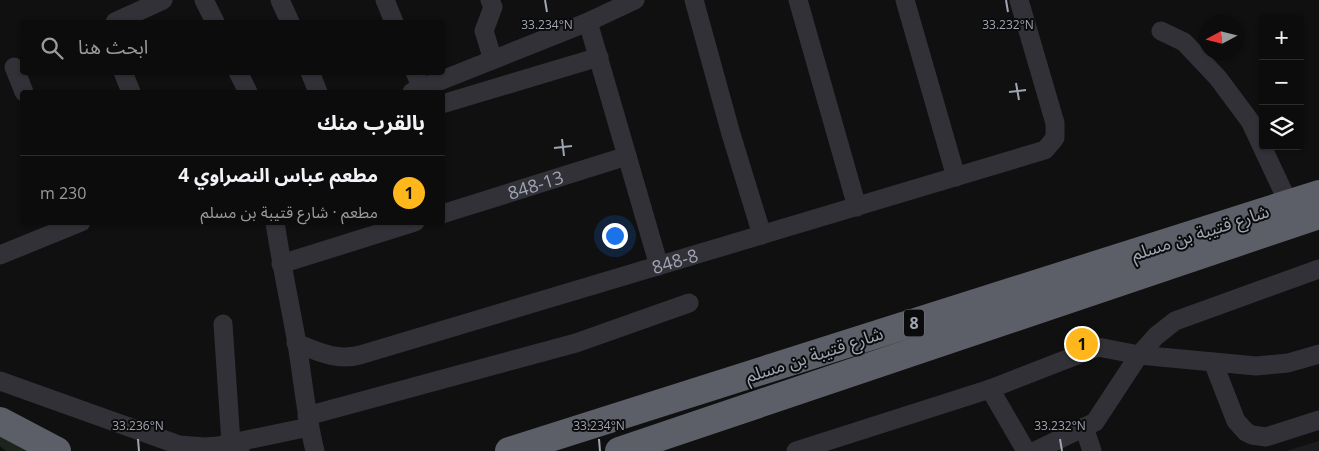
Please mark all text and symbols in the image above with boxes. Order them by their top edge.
north arrow [1199,15,1244,60]
map controls [1259,15,1304,150]
button: + [1259,15,1304,60]
text: 33.234°N [521,16,573,33]
text: 33.232°N [982,16,1034,33]
search box [20,20,445,75]
icon: search [38,34,66,62]
text: ابحث هنا [78,34,148,60]
button: − [1259,60,1304,105]
button: layers [1259,105,1304,150]
text: بالقرب منك [317,108,425,136]
text: مطعم عباس النصراوي 4 [178,162,378,188]
street label: 848-13 [505,165,566,205]
text: 230 m [40,182,86,204]
text: 1 [404,182,414,204]
street label: شارع قتيبة بن مسلم [1128,198,1273,268]
text: مطعم · شارع قتيبة بن مسلم [201,201,378,223]
your location [602,223,628,249]
street label: 848-8 [649,243,701,279]
road number: 8 [904,309,924,336]
street label: شارع قتيبة بن مسلم [742,320,887,390]
pin: 1 [1066,325,1098,363]
text: 33.236°N [112,417,164,434]
text: 33.234°N [573,417,625,434]
text: 33.232°N [1034,417,1086,434]

